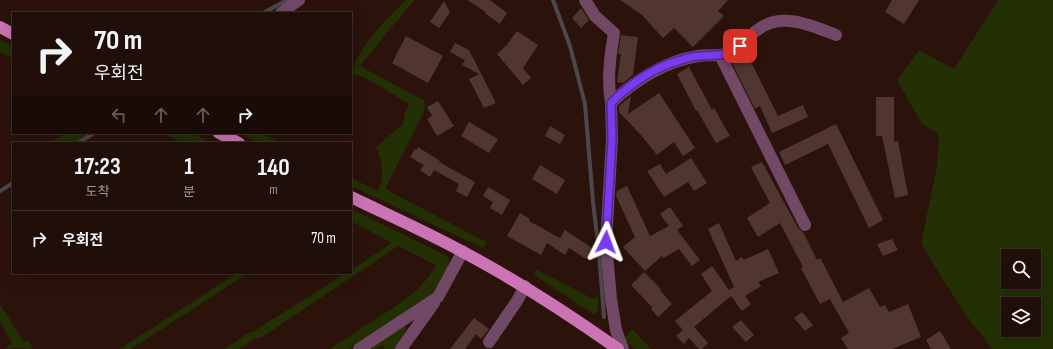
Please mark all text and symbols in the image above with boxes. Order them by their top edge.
text: 70 m [94,24,142,57]
icon: right [28,28,80,80]
pin [723,29,757,63]
icon: arrive [729,35,751,57]
text: 우회전 [94,63,144,84]
icon: left [108,104,130,126]
icon: ahead [150,104,172,126]
icon: ahead [192,104,214,126]
icon: right [234,104,256,126]
text: 17:23 [74,152,121,181]
text: 1 [184,152,194,181]
text: 140 [257,153,290,182]
text: m [269,182,278,198]
text: 도착 [86,184,109,200]
text: 분 [183,184,195,200]
position arrow [585,221,627,263]
icon: right [28,228,50,250]
text: 70 m [311,229,336,248]
text: 우회전 [62,231,103,250]
map controls [1001,249,1041,337]
button: search [1001,249,1041,289]
button: layers [1001,297,1041,337]

